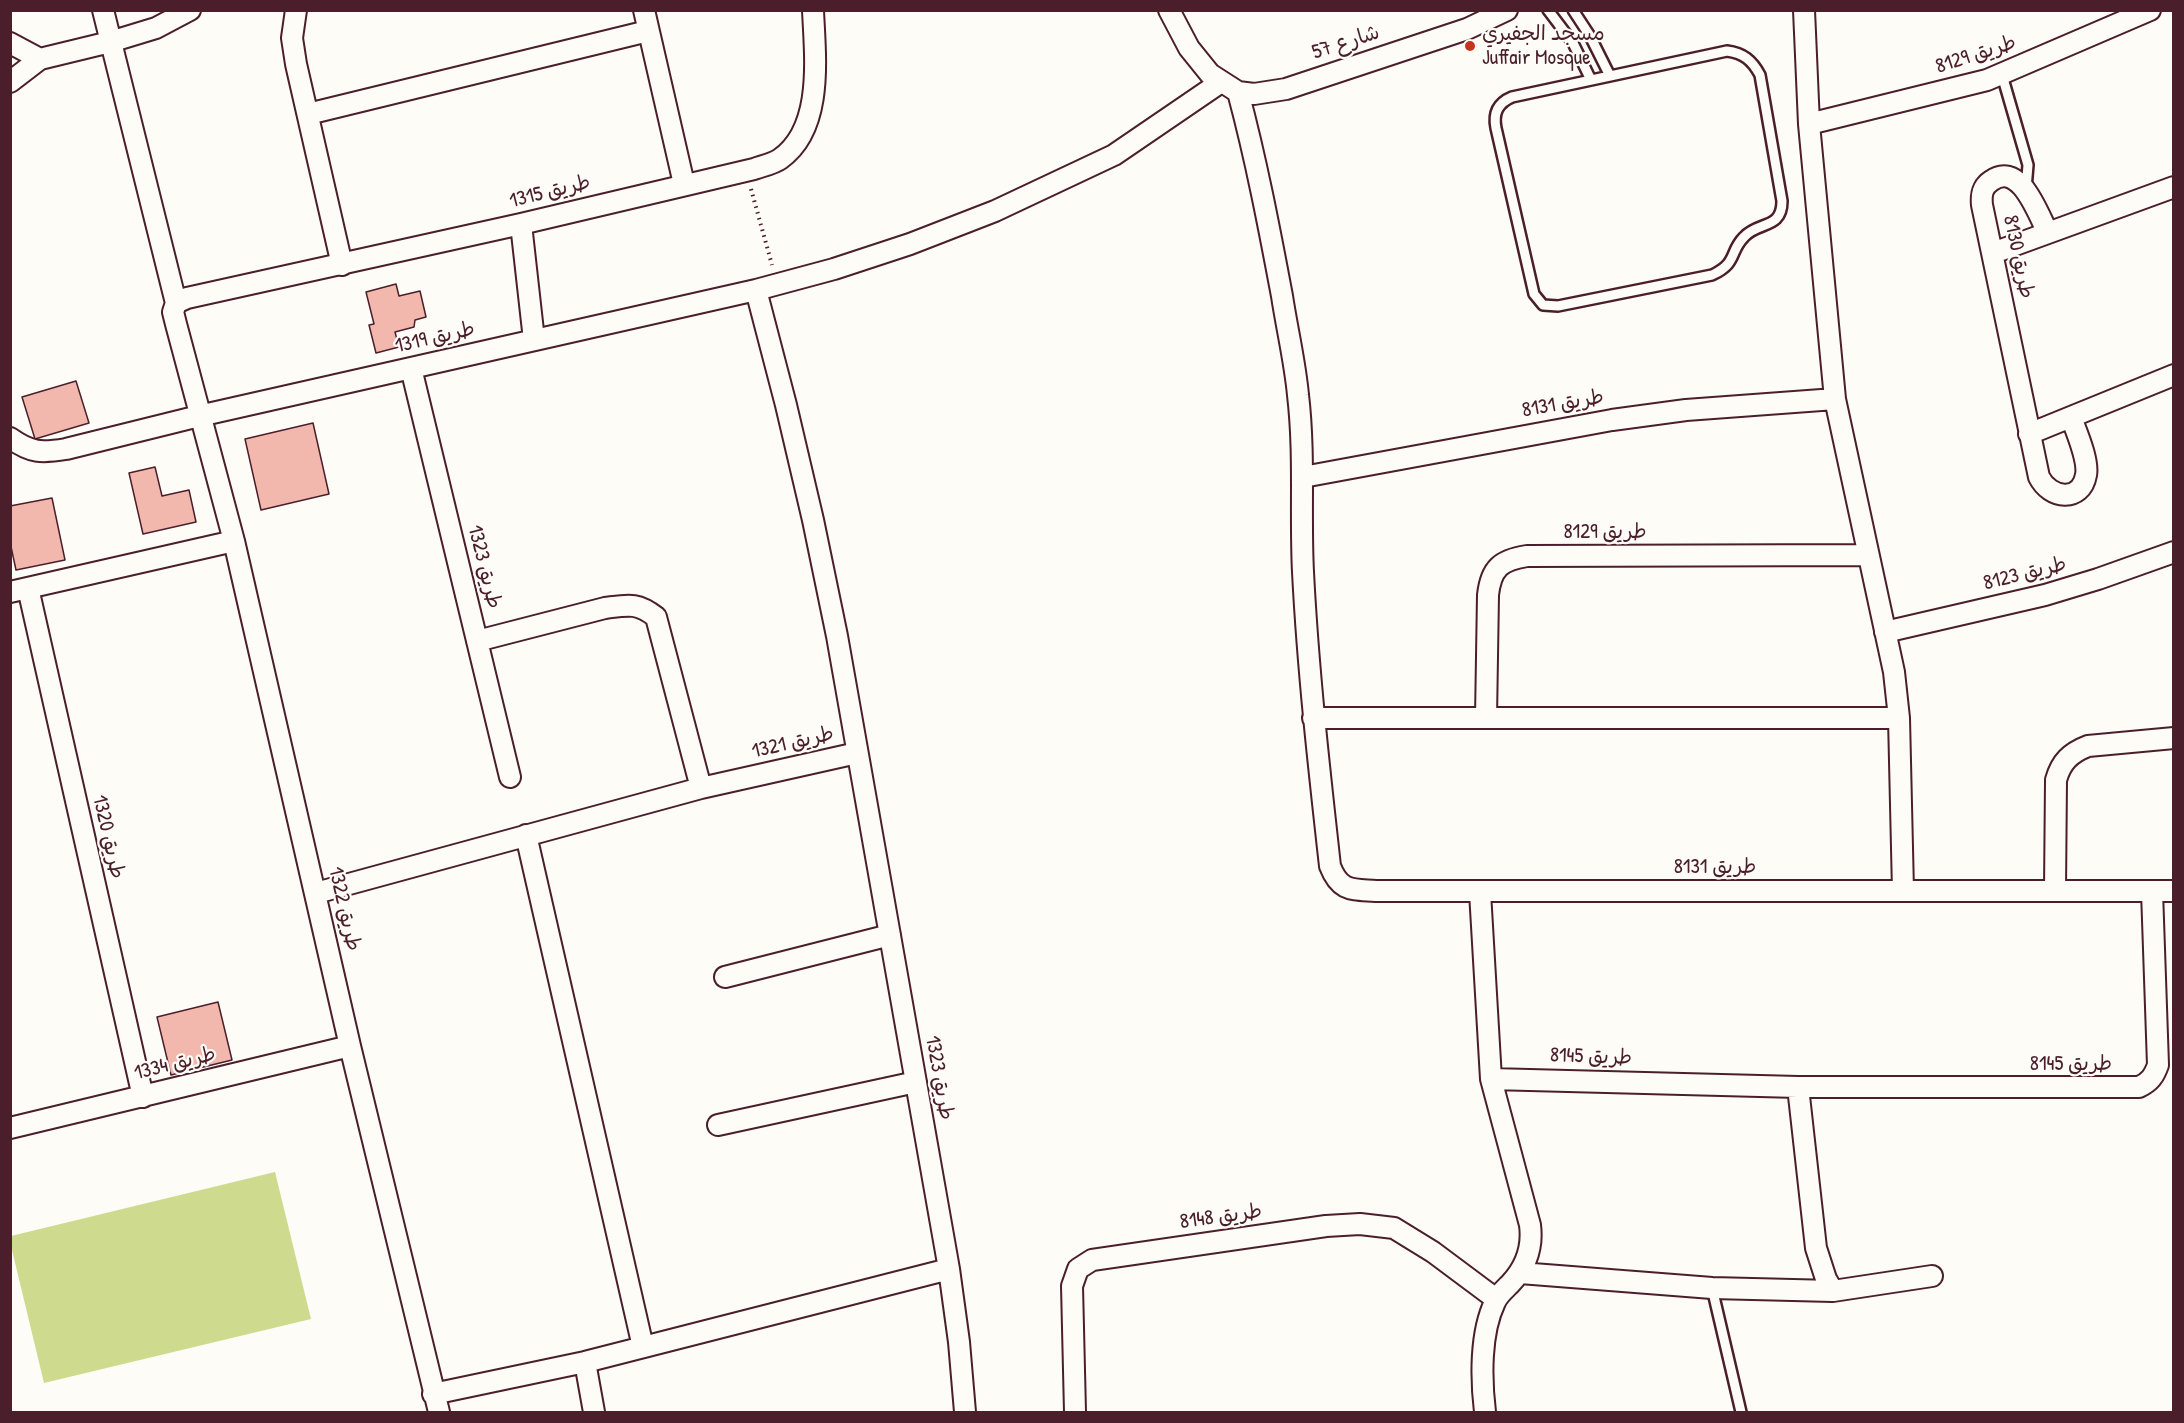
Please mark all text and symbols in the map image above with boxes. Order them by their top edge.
street label: شارع 57 [1309,20,1383,66]
place label: مسجد الجفيري Juffair Mosque [1482,21,1605,71]
street label: طريق 8129 [1933,30,2019,80]
marker: مسجد الجفيري Juffair Mosque [1463,39,1477,53]
street label: طريق 1315 [507,170,593,214]
street label: طريق 8130 [1997,213,2039,301]
street label: طريق 1319 [393,317,477,359]
street label: طريق 8131 [1520,384,1606,424]
street label: طريق 8129 [1563,519,1647,545]
street label: طريق 1323 [461,523,507,611]
street label: طريق 8123 [1981,552,2069,596]
street label: طريق 1321 [750,721,836,765]
street label: طريق 1320 [86,793,130,881]
street label: طريق 8131 [1674,854,1756,880]
street label: طريق 1322 [322,864,366,954]
street label: طريق 1323 [919,1034,959,1122]
street label: طريق 1334 [132,1042,218,1086]
street label: طريق 8145 [1549,1043,1633,1071]
street label: طريق 8145 [2030,1051,2112,1077]
street label: طريق 8148 [1178,1199,1264,1235]

